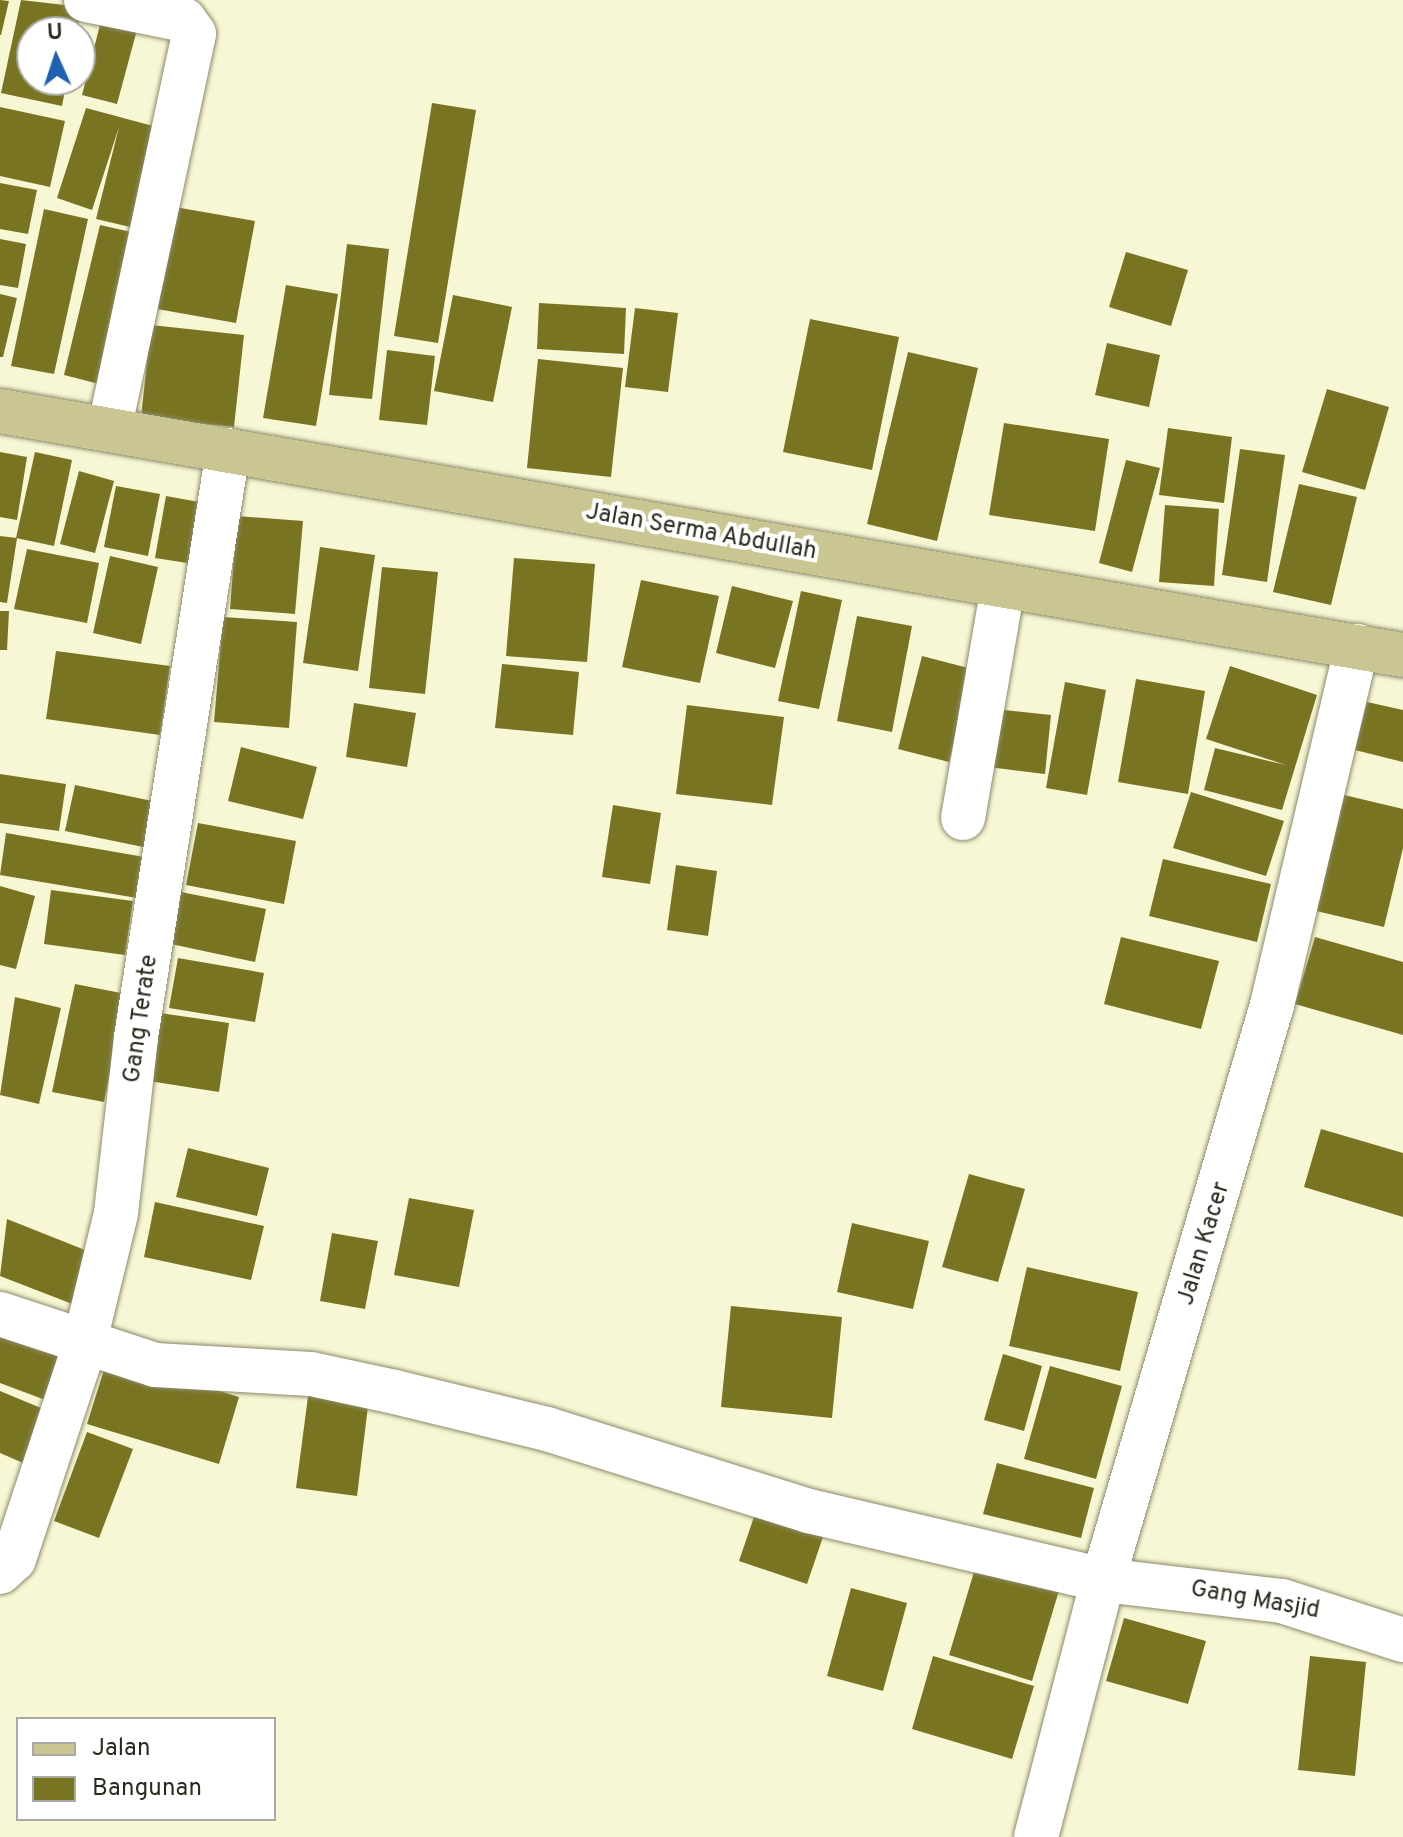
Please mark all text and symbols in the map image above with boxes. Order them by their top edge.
north arrow [16,16,96,96]
text: U [46,20,63,47]
street label: Jalan Serma Abdullah [583,498,819,568]
street label: Gang Terate [119,952,165,1086]
street label: Jalan Kacer [1173,1179,1237,1309]
street label: Gang Masjid [1188,1575,1322,1627]
legend [16,1717,276,1821]
text: Jalan [92,1734,150,1764]
text: Bangunan [92,1774,202,1804]

